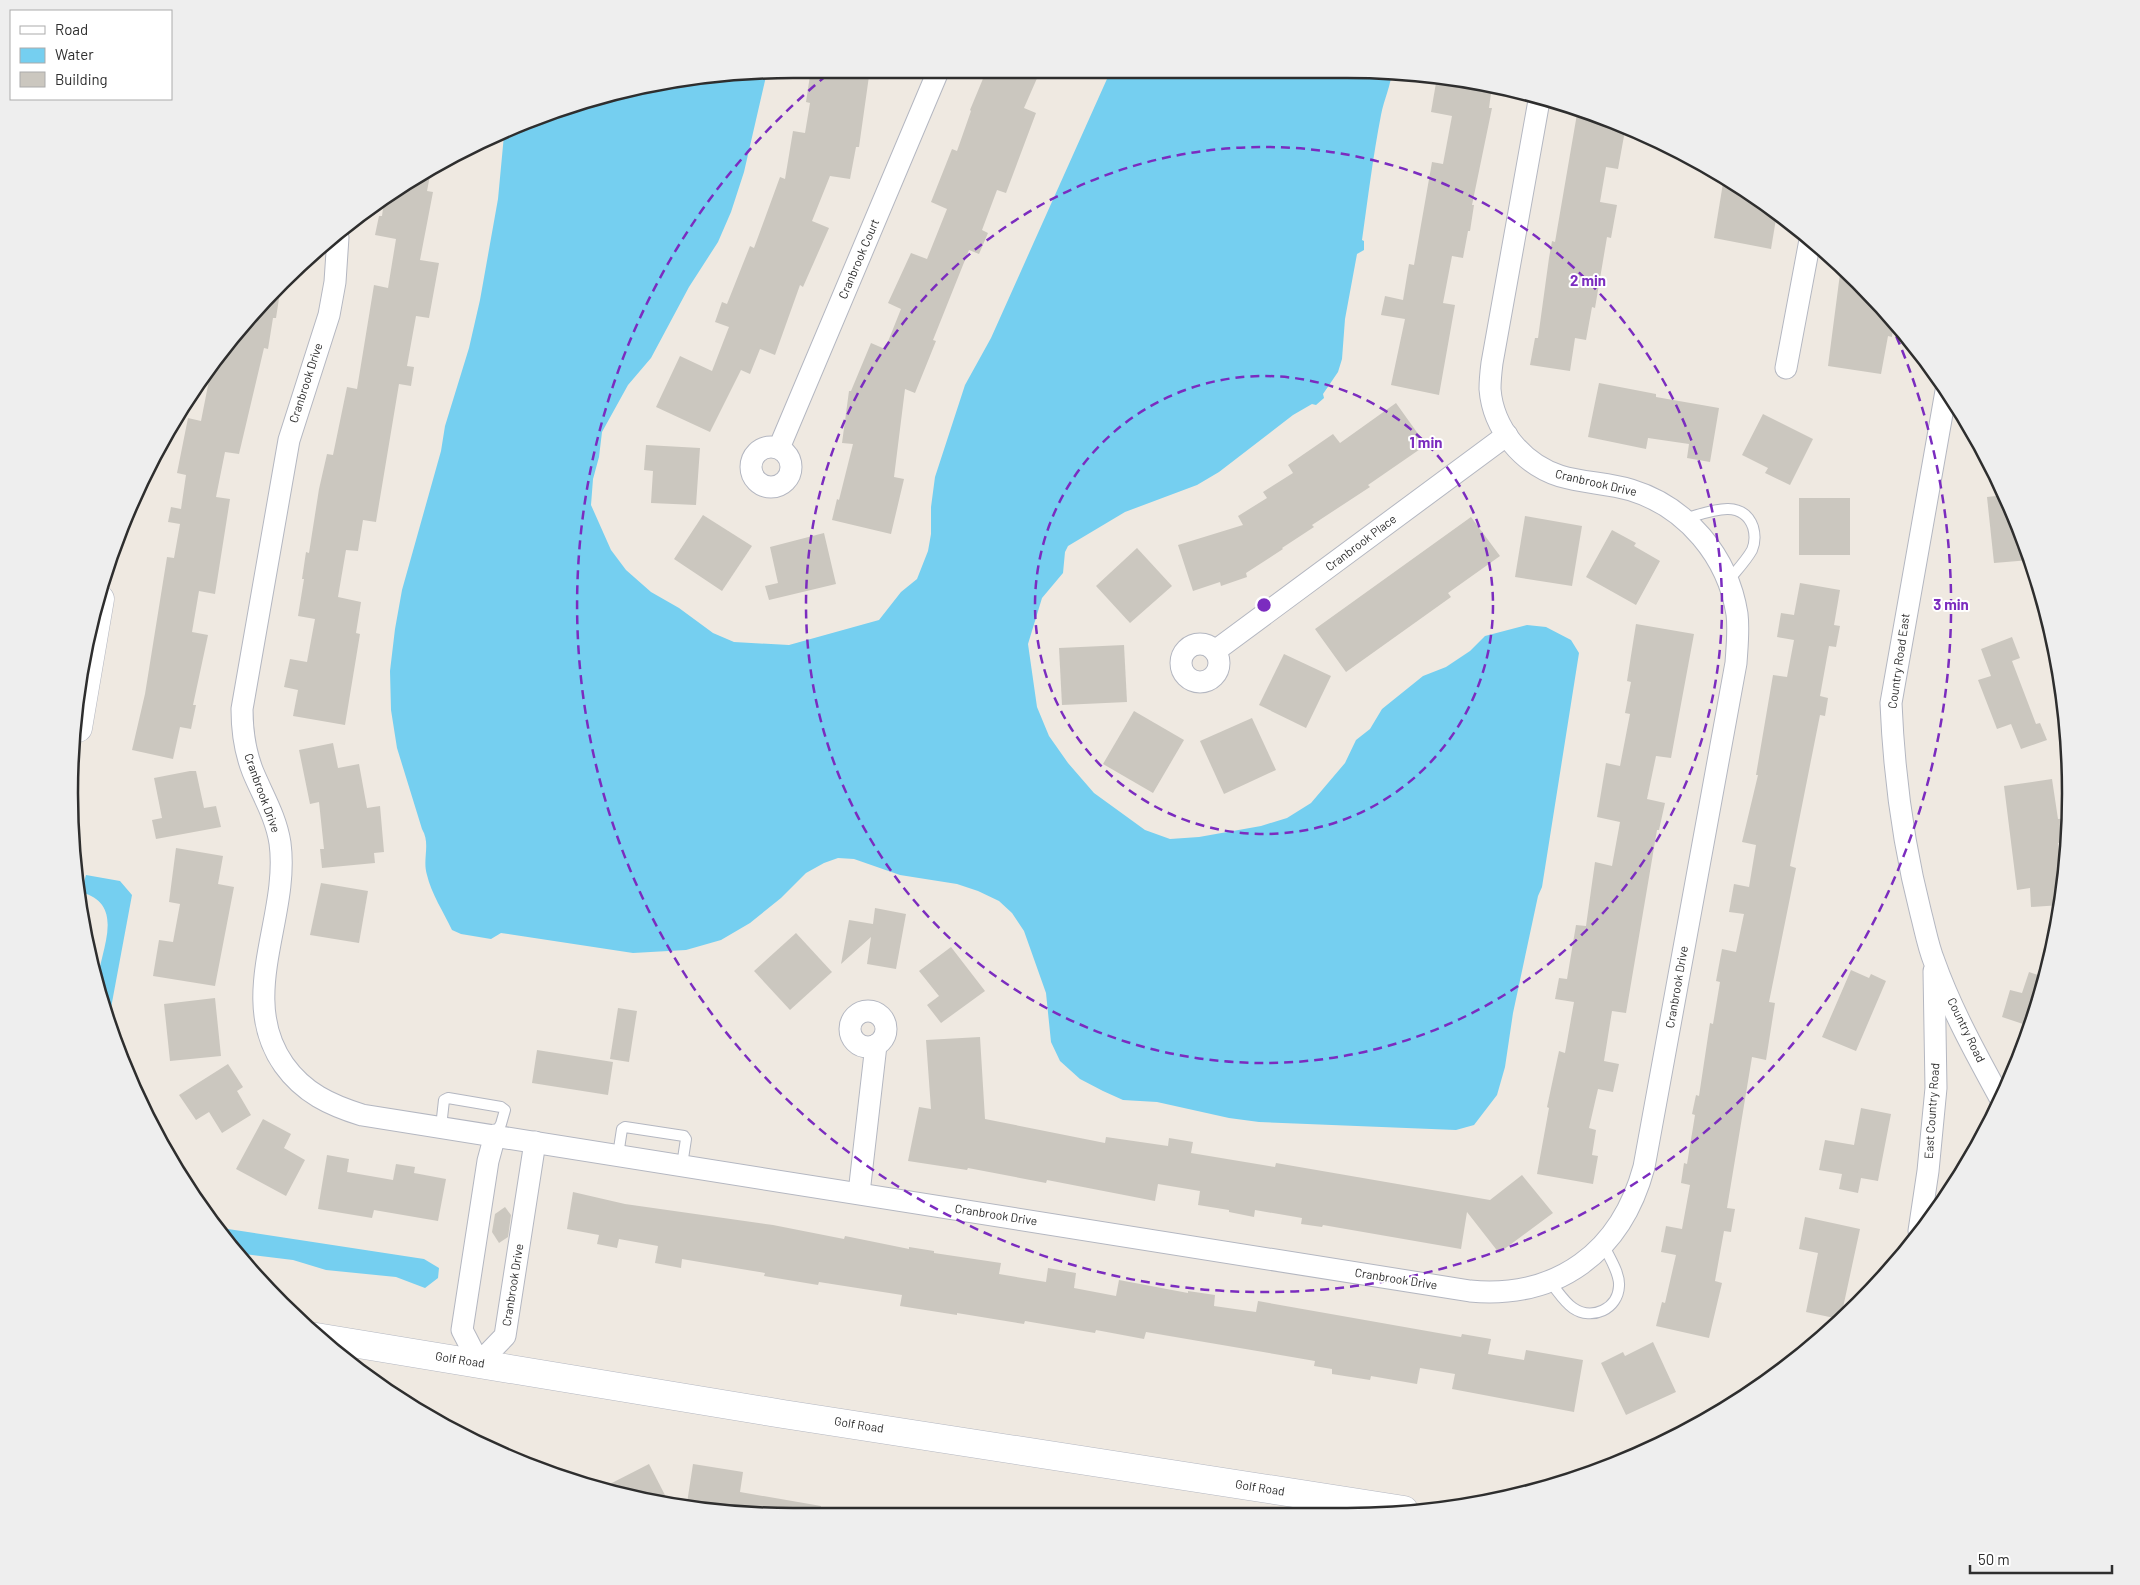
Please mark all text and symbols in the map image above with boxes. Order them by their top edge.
legend [10,10,172,100]
text: Road [55,20,88,38]
text: Water [55,45,94,63]
text: Building [55,70,108,88]
street label: Cranbrook Court [835,216,881,301]
text: 2 min [1570,271,1606,289]
street label: Cranbrook Drive [286,341,325,424]
text: 1 min [1410,433,1442,451]
street label: Cranbrook Drive [1554,466,1638,498]
street label: Cranbrook Place [1322,511,1399,573]
text: 3 min [1933,595,1969,613]
centre of rings [1255,596,1273,614]
street label: Country Road East [1884,612,1912,709]
street label: Cranbrook Drive [242,751,284,834]
street label: Cranbrook Drive [1662,945,1690,1029]
street label: Country Road [1945,995,1989,1064]
street label: East Country Road [1921,1062,1941,1159]
street label: Cranbrook Drive [954,1201,1038,1227]
street label: Cranbrook Drive [499,1243,525,1327]
street label: Cranbrook Drive [1354,1265,1438,1291]
street label: Golf Road [434,1348,486,1370]
street label: Golf Road [833,1413,885,1435]
street label: Golf Road [1234,1476,1286,1498]
scale bar [1970,1542,2112,1574]
text: 50 m [1978,1550,2010,1568]

